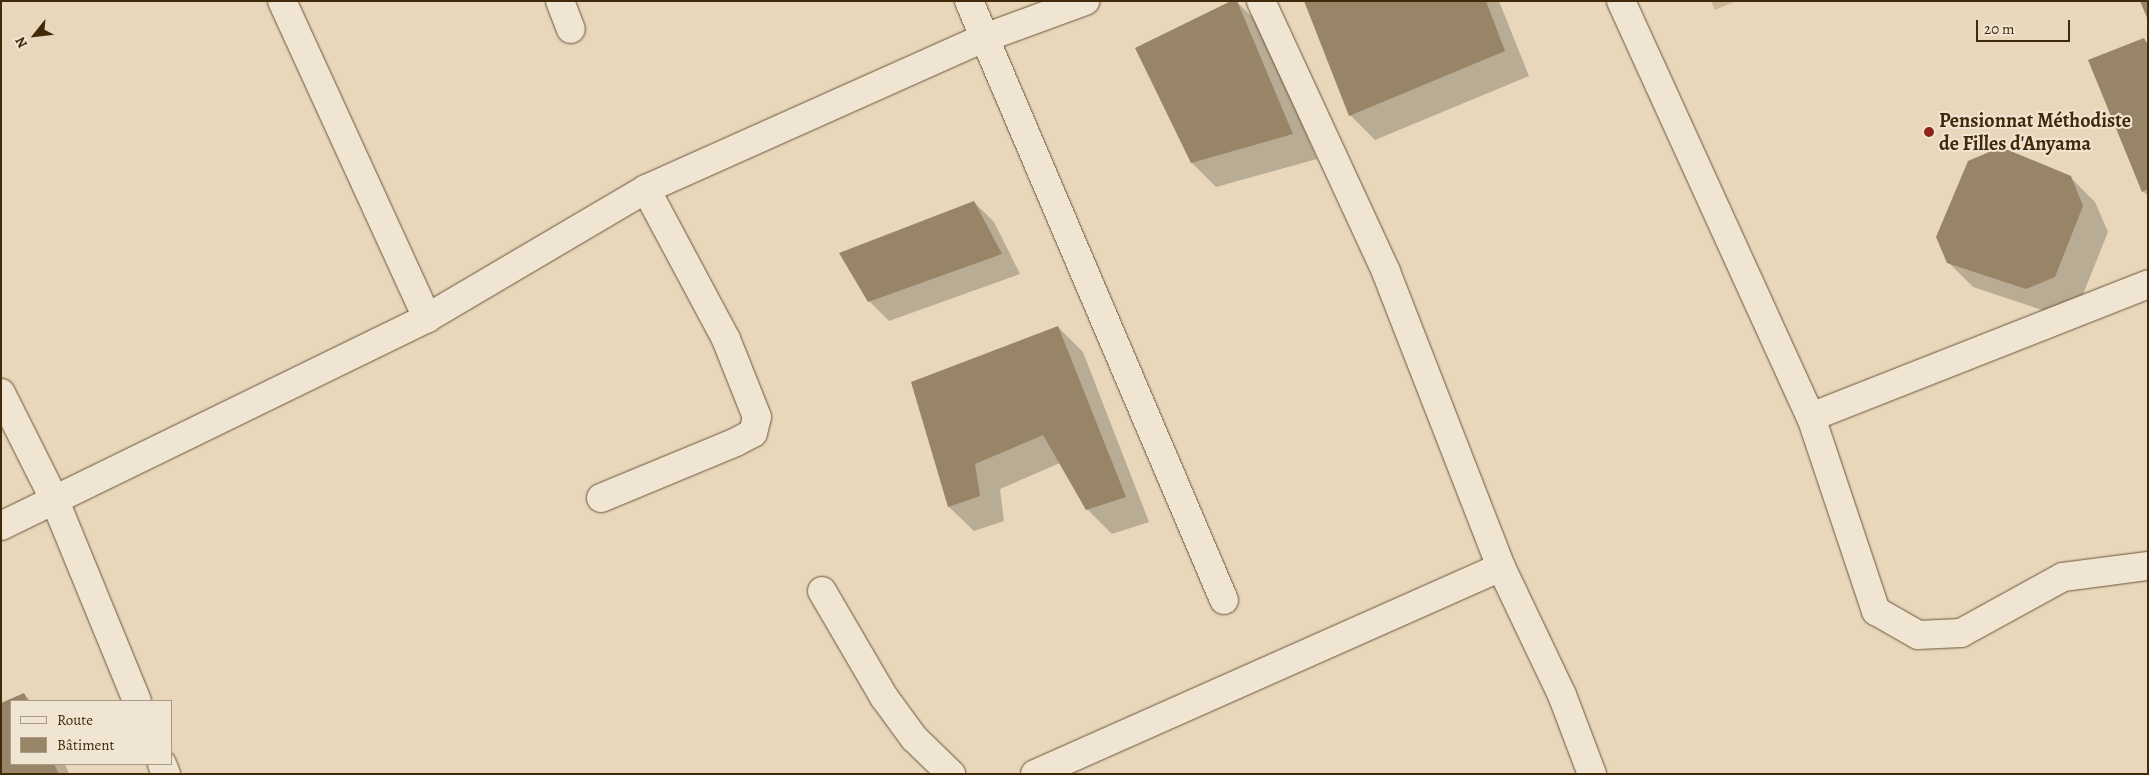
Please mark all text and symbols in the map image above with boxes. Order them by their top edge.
north arrow [10,10,60,60]
scale bar [1979,10,2073,42]
text: 20 m [1984,19,2015,39]
text: N [11,33,32,52]
place label: Pensionnat Méthodiste de Filles d'Anyama [1939,108,2131,155]
marker: Pensionnat Méthodiste de Filles d'Anyama [1923,126,1935,138]
legend [10,700,172,765]
text: Route [57,710,93,730]
text: Bâtiment [57,735,115,755]

